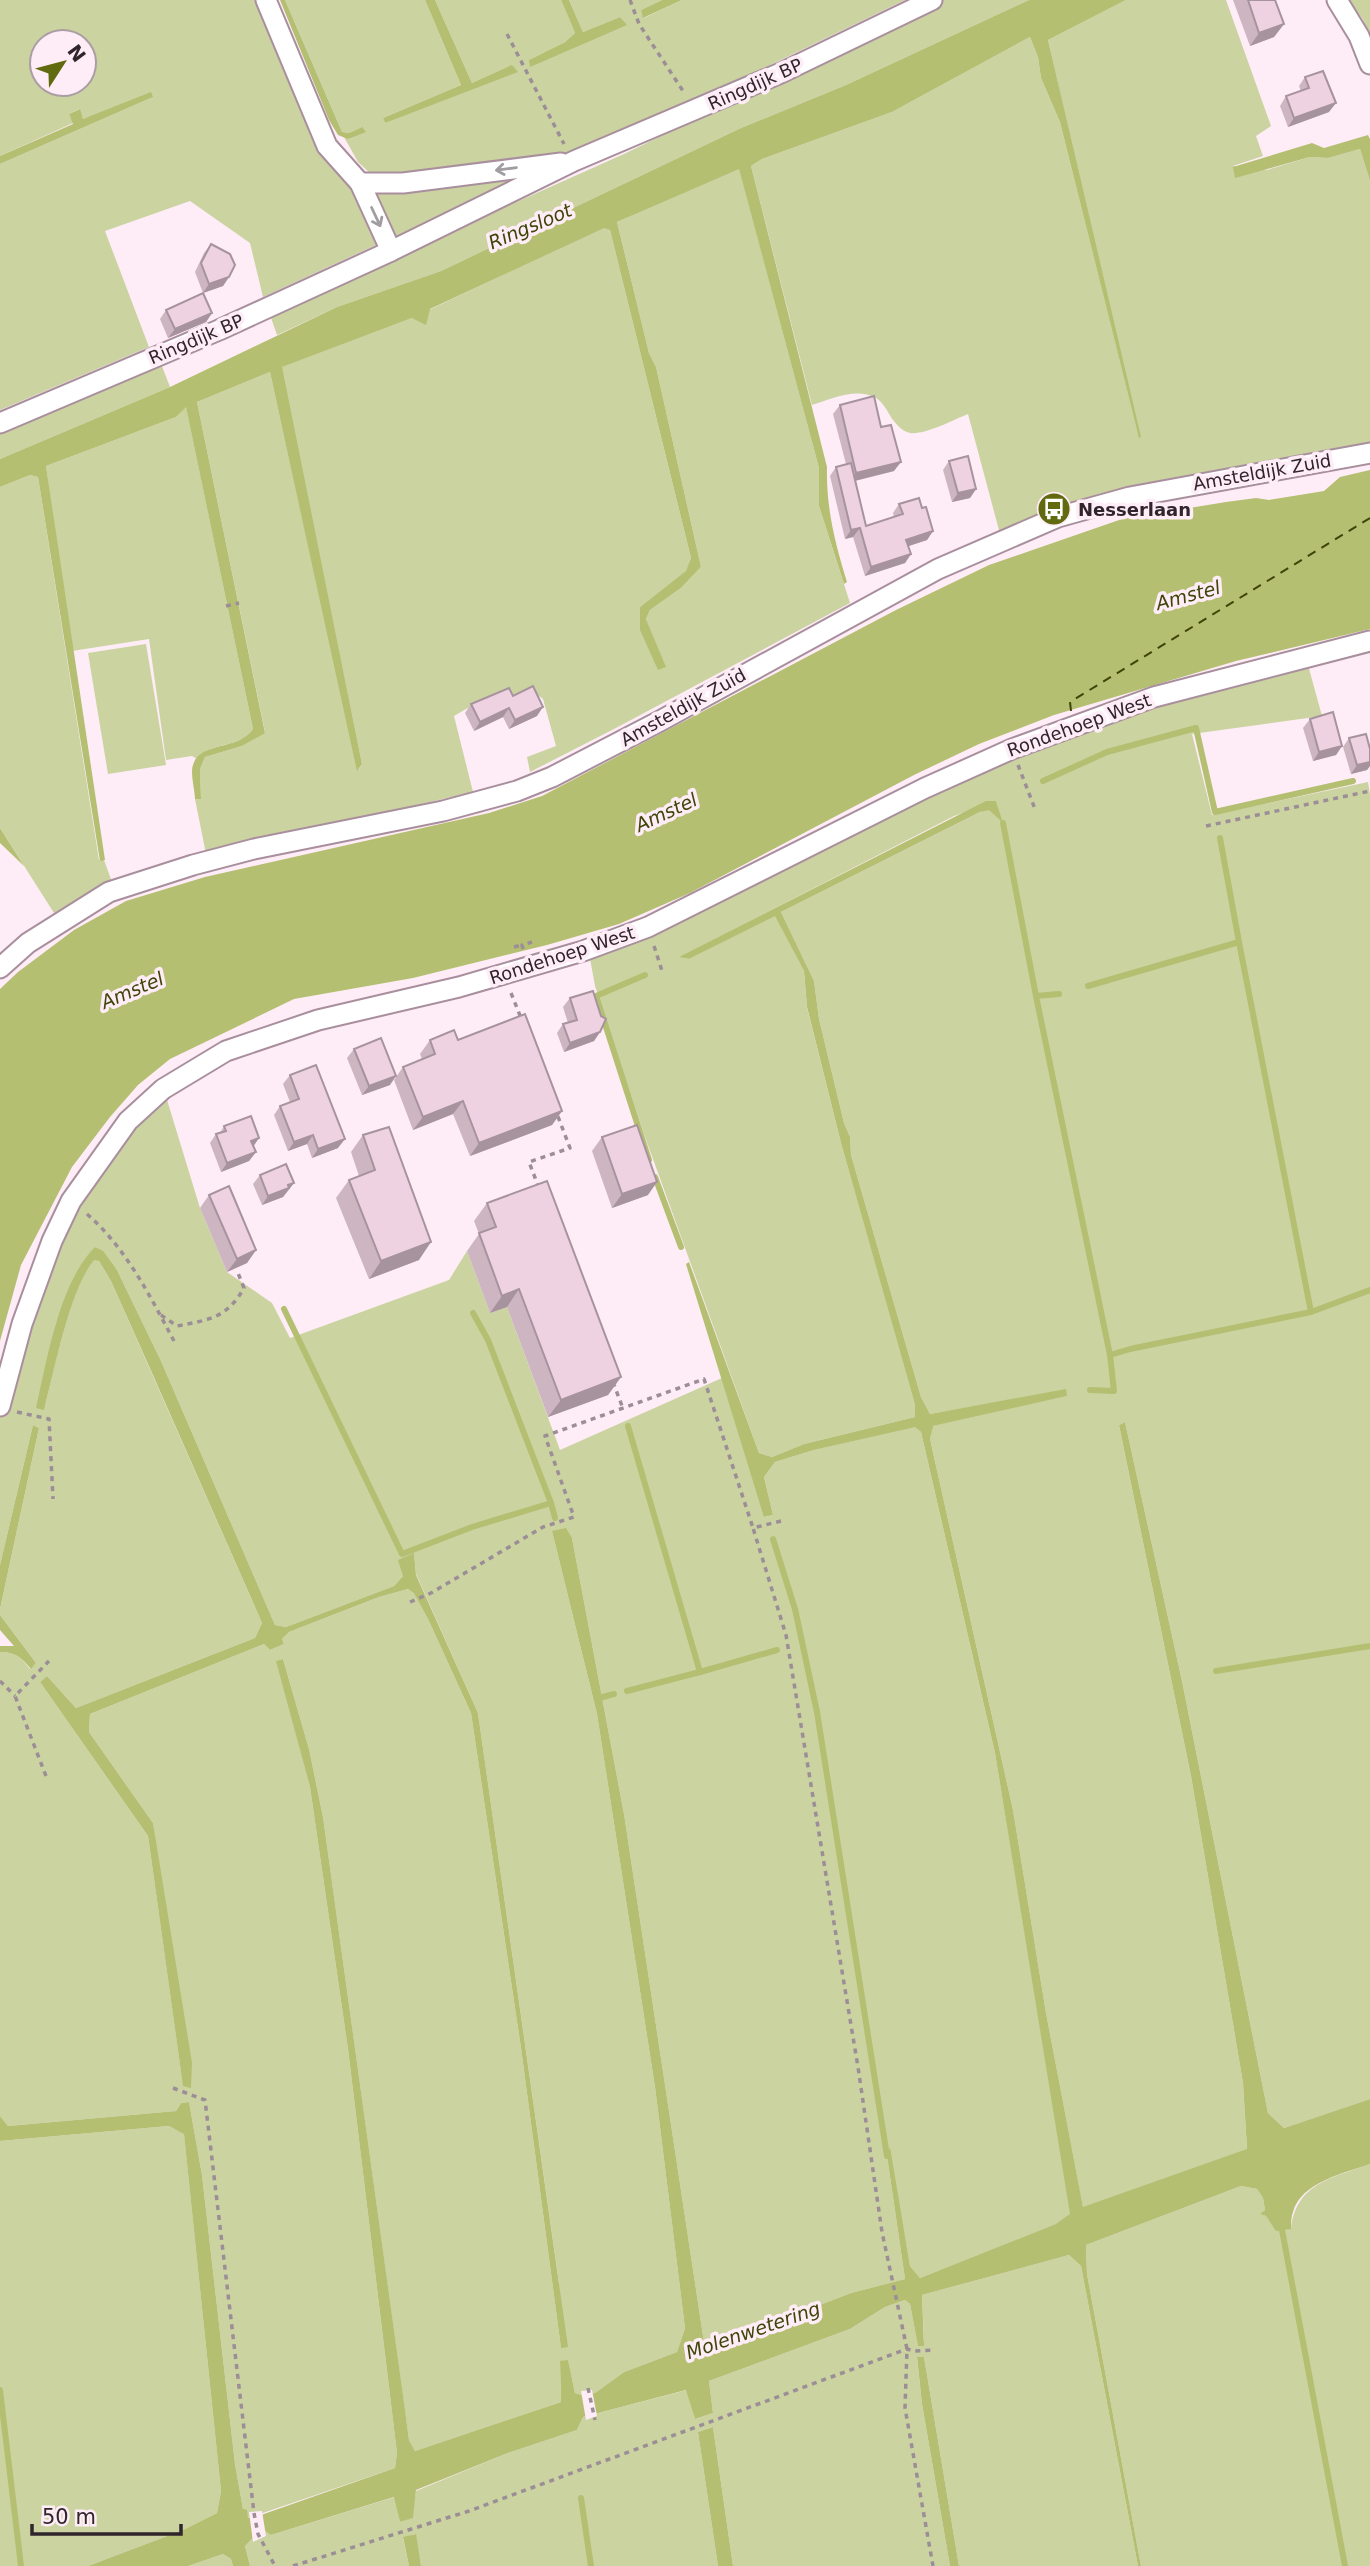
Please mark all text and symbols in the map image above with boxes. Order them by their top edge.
north arrow [28,28,98,98]
text: N [63,40,90,66]
street label: Ringdijk BP [705,54,806,114]
one-way arrow [495,163,518,176]
water label: Ringsloot [485,198,576,253]
one-way arrow [370,206,383,227]
street label: Ringdijk BP [145,310,247,368]
street label: Amsteldijk Zuid [1191,449,1333,495]
bus stop icon: Nesserlaan [1035,490,1073,528]
place label: Nesserlaan [1078,499,1191,520]
water label: Amstel [1151,576,1223,615]
street label: Amsteldijk Zuid [617,664,749,750]
street label: Rondehoep West [1004,689,1154,761]
water label: Amstel [630,788,701,837]
street label: Rondehoep West [487,922,637,988]
water label: Amstel [96,967,167,1014]
water label: Molenwetering [683,2297,823,2363]
scale bar [32,2492,180,2536]
text: 50 m [42,2505,96,2529]

